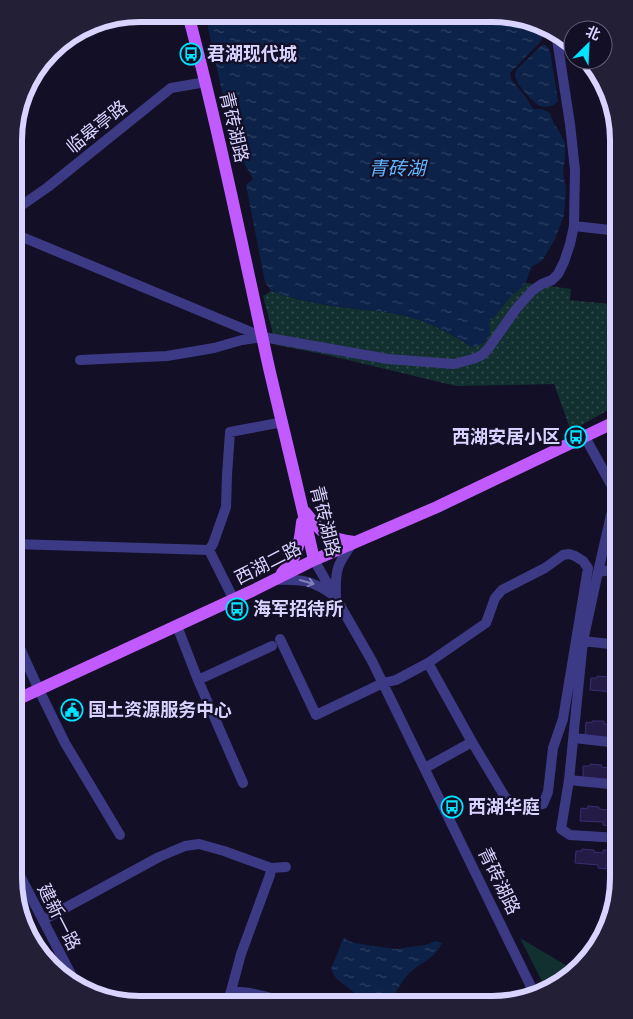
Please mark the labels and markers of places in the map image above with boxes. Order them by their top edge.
place label: 君湖现代城 [207,41,297,65]
bus stop icon: 君湖现代城 [179,42,203,66]
place label: 西湖安居小区 [452,424,560,448]
bus stop icon: 西湖安居小区 [564,425,588,449]
place label: 海军招待所 [253,596,343,620]
bus stop icon: 海军招待所 [225,597,249,621]
place label: 国土资源服务中心 [88,697,232,721]
public building icon: 国土资源服务中心 [60,698,84,722]
place label: 西湖华庭 [468,794,540,818]
bus stop icon: 西湖华庭 [440,795,464,819]

